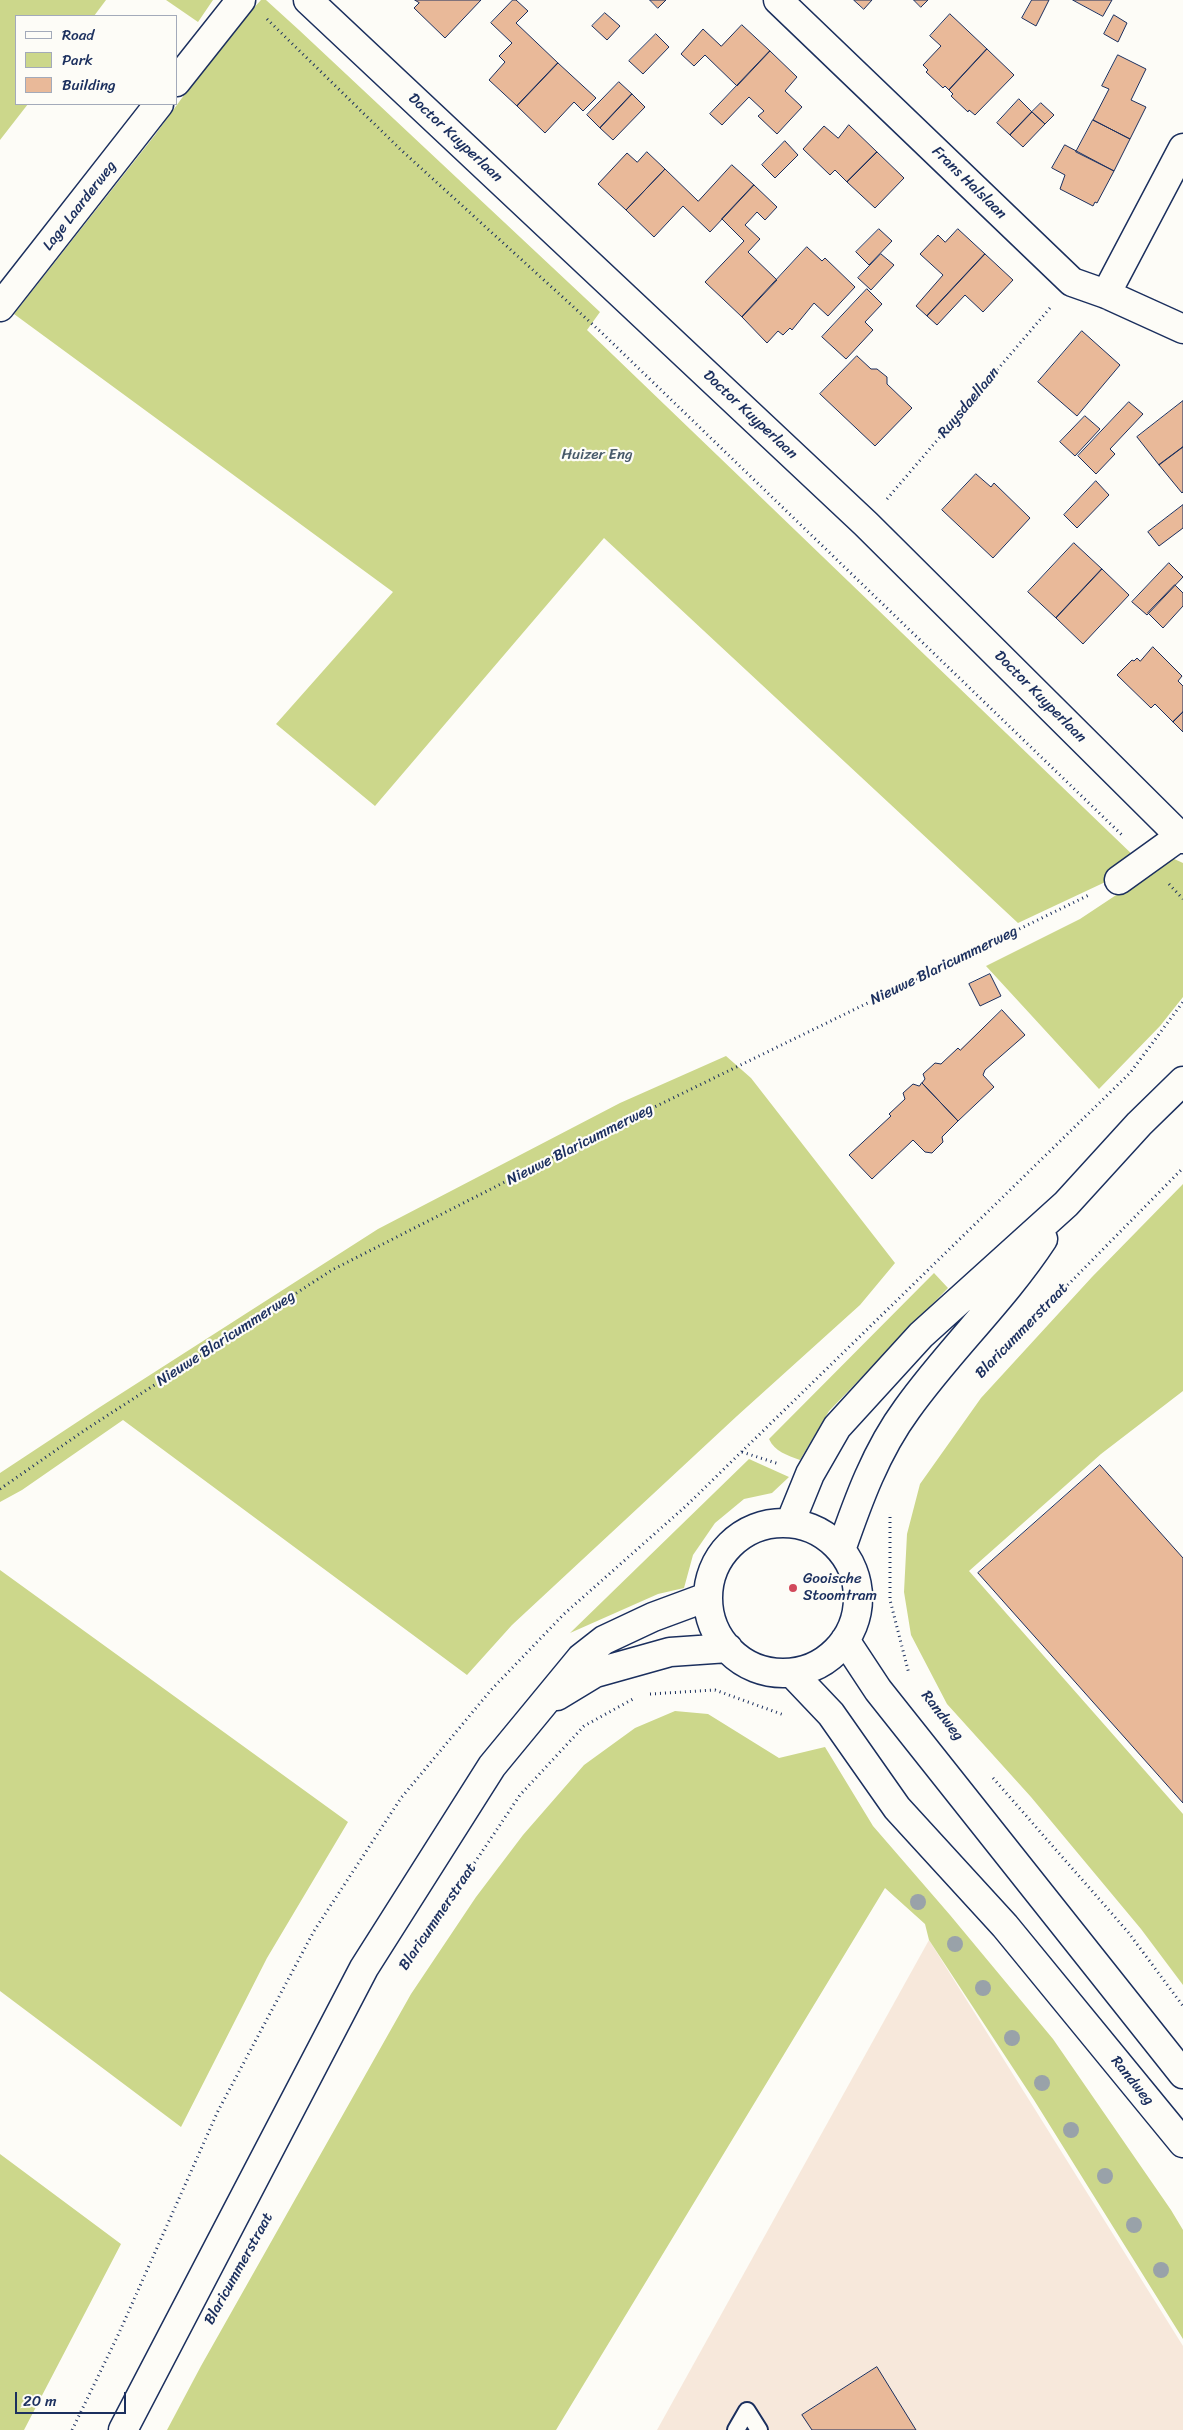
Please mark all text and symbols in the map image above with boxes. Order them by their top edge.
legend [15,15,178,105]
text: Road [62,22,94,48]
text: Park [62,47,93,73]
text: Building [62,72,116,98]
street label: Doctor Kuyperlaan [404,90,506,186]
street label: Frans Halslaan [928,143,1010,223]
street label: Lage Laarderweg [39,158,121,254]
street label: Ruysdaellaan [934,364,1004,442]
street label: Doctor Kuyperlaan [699,367,801,463]
park label: Huizer Eng [561,446,633,464]
street label: Doctor Kuyperlaan [990,647,1090,747]
street label: Nieuwe Blaricummerweg [867,922,1021,1010]
street label: Nieuwe Blaricummerweg [504,1100,656,1190]
street label: Blaricummerstraat [972,1280,1072,1382]
street label: Nieuwe Blaricummerweg [153,1287,299,1391]
place label: Gooische Stoomtram [803,1570,877,1605]
marker: Gooische Stoomtram [787,1582,799,1594]
street label: Randweg [917,1687,967,1745]
street label: Blaricummerstraat [396,1860,480,1974]
street label: Randweg [1107,2053,1157,2109]
street label: Blaricummerstraat [201,2210,277,2328]
scale bar [18,2382,129,2414]
text: 20 m [23,2388,57,2414]

